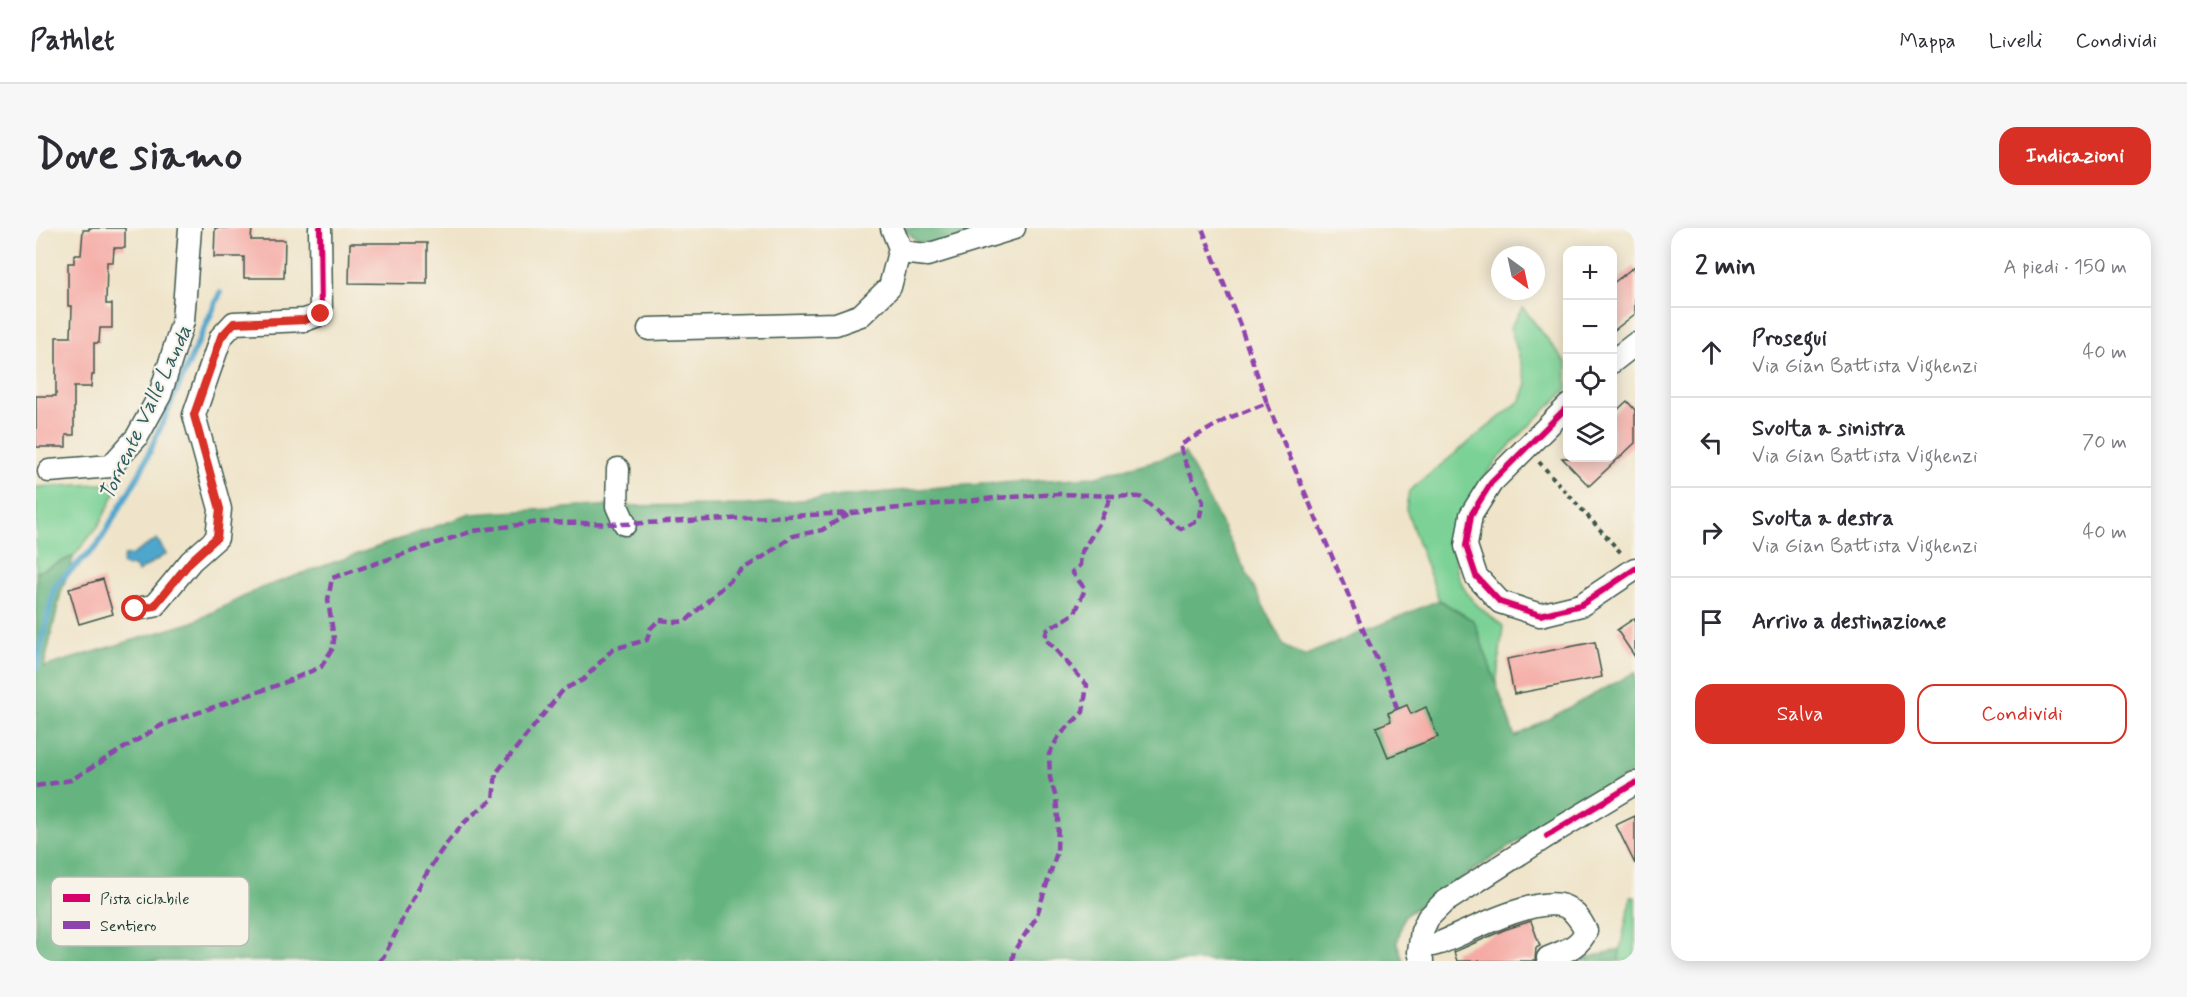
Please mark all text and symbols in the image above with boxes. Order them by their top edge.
text: Pathlet [30,23,114,60]
text: Mappa [1900,27,1956,55]
text: Livelli [1989,27,2043,55]
text: Condividi [2076,27,2157,55]
button: Indicazioni [1999,127,2151,185]
text: Dove siamo [36,129,242,184]
north arrow [1491,246,1545,300]
map controls [1563,246,1617,462]
button: + [1563,246,1617,300]
text: 2 min [1695,250,1756,284]
text: A piedi · 150 m [2003,254,2127,281]
route end [307,300,333,326]
button: − [1563,300,1617,354]
water label: Torrente Valle Landa [93,321,199,505]
text: Prosegui [1752,325,1827,353]
icon: ahead [1695,336,1728,369]
text: 40 m [2083,339,2127,366]
text: Via Gian Battista Vighenzi [1752,353,1977,380]
button: locate [1563,354,1617,408]
button: layers [1563,408,1617,462]
text: Svolta a sinistra [1752,415,1906,443]
icon: left [1695,426,1728,459]
text: 70 m [2082,429,2127,456]
text: Via Gian Battista Vighenzi [1752,443,1977,470]
text: Svolta a destra [1752,505,1894,533]
icon: right [1695,516,1728,549]
text: 40 m [2083,519,2127,546]
text: Via Gian Battista Vighenzi [1752,533,1977,560]
route start [121,595,147,621]
icon: arrive [1695,606,1728,639]
text: Arrivo a destinazione [1752,608,1946,636]
button: Salva [1695,684,1905,744]
button: Condividi [1917,684,2127,744]
legend [51,877,249,946]
text: Pista ciclabile [100,889,189,910]
text: Sentiero [100,916,157,937]

